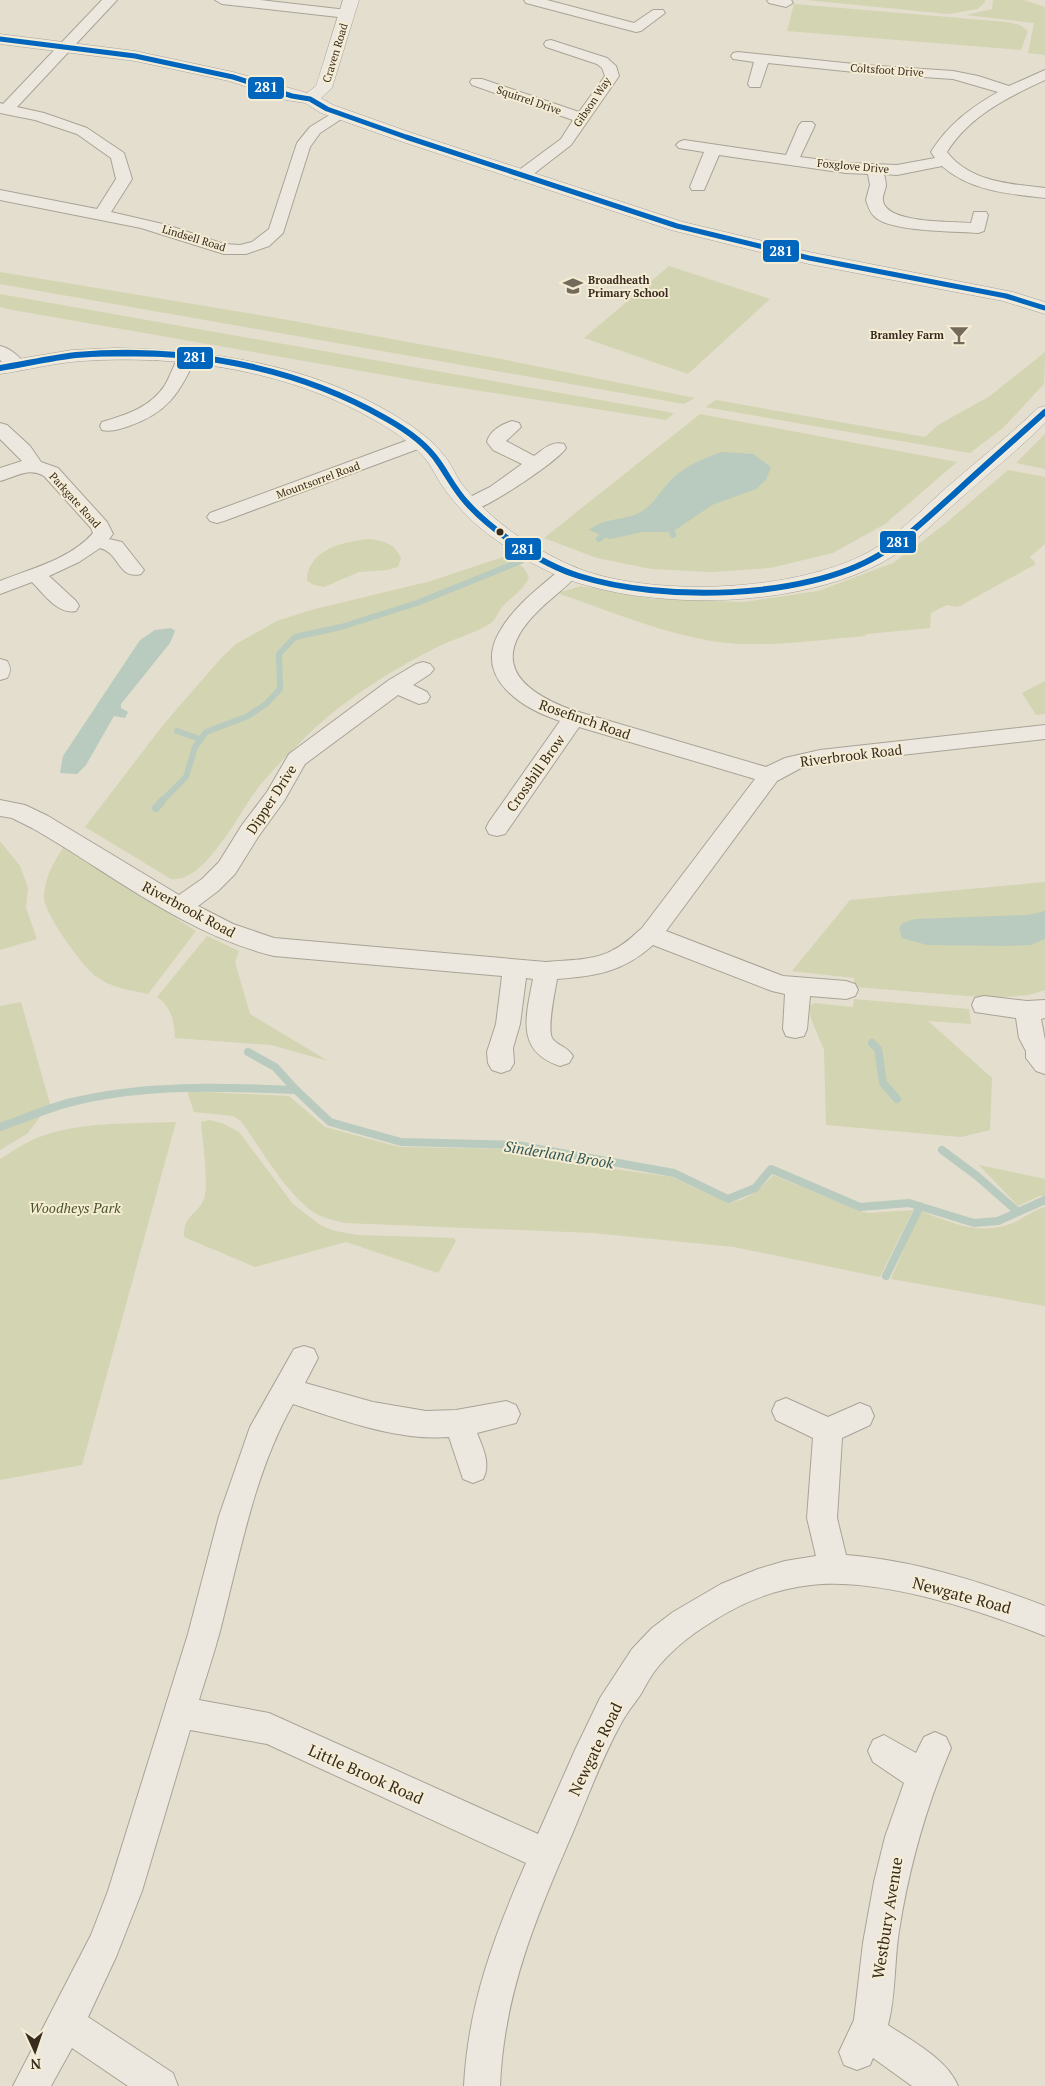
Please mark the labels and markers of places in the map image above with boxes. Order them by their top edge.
place label: Broadheath Primary School [588,273,669,300]
school or university icon: Broadheath Primary School [562,275,584,297]
bar icon: Bramley Farm [948,324,970,346]
place label: Bramley Farm [870,328,945,342]
unlabelled marker [495,527,505,537]

